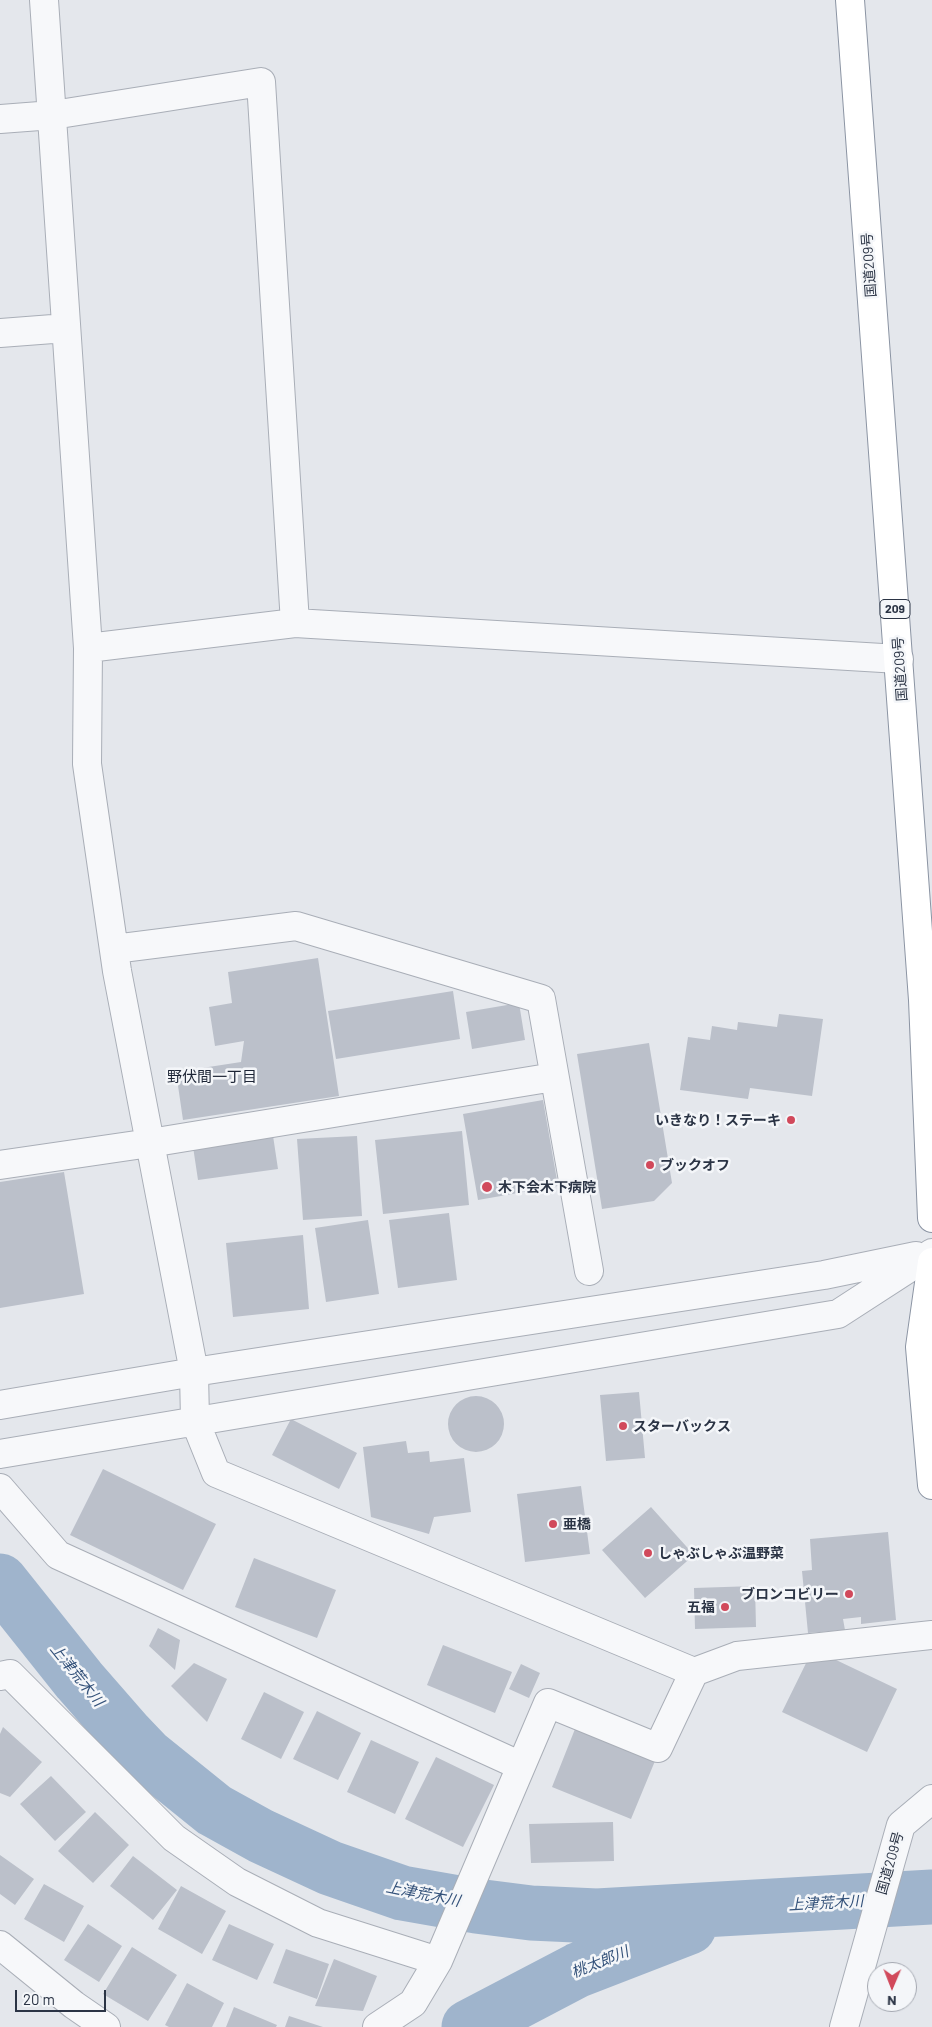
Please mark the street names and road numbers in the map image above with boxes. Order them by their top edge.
street label: 国道209号 [858,232,880,298]
road number: 209 [880,600,910,618]
street label: 国道209号 [889,636,911,702]
street label: 国道209号 [873,1830,907,1896]

